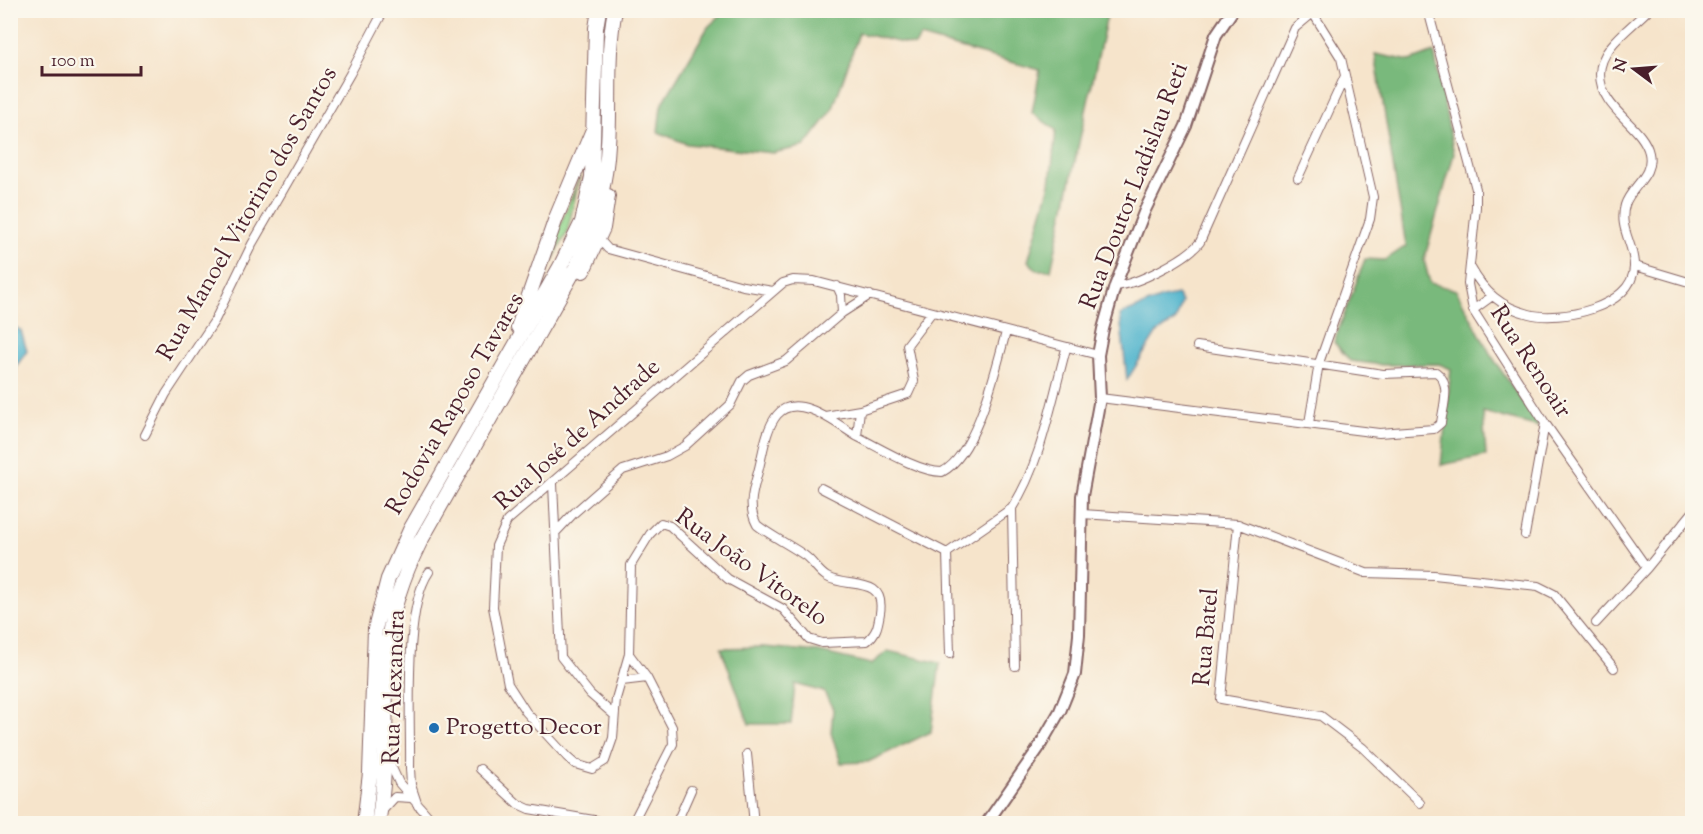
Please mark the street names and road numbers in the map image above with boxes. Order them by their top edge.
street label: Rua Doutor Ladislau Reti [1072,57,1198,314]
street label: Rua Manoel Vitorino dos Santos [150,61,346,367]
street label: Rodovia Raposo Tavares [378,287,534,521]
street label: Rua Renoair [1481,299,1579,425]
street label: Rua José de Andrade [487,351,669,519]
street label: Rua João Vitorelo [668,501,834,635]
street label: Rua Batel [1186,586,1228,688]
street label: Rua Alexandra [375,609,415,765]

